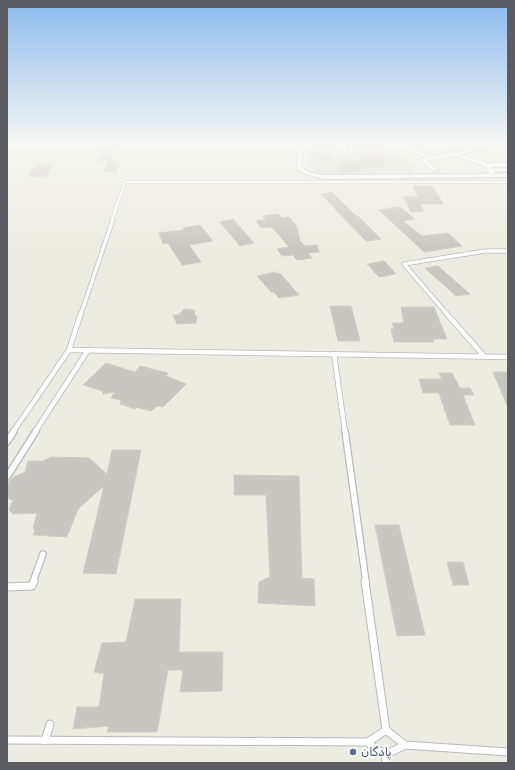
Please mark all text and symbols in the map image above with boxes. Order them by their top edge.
place label: پادگان [361,745,391,760]
marker: پادگان [348,747,358,757]

